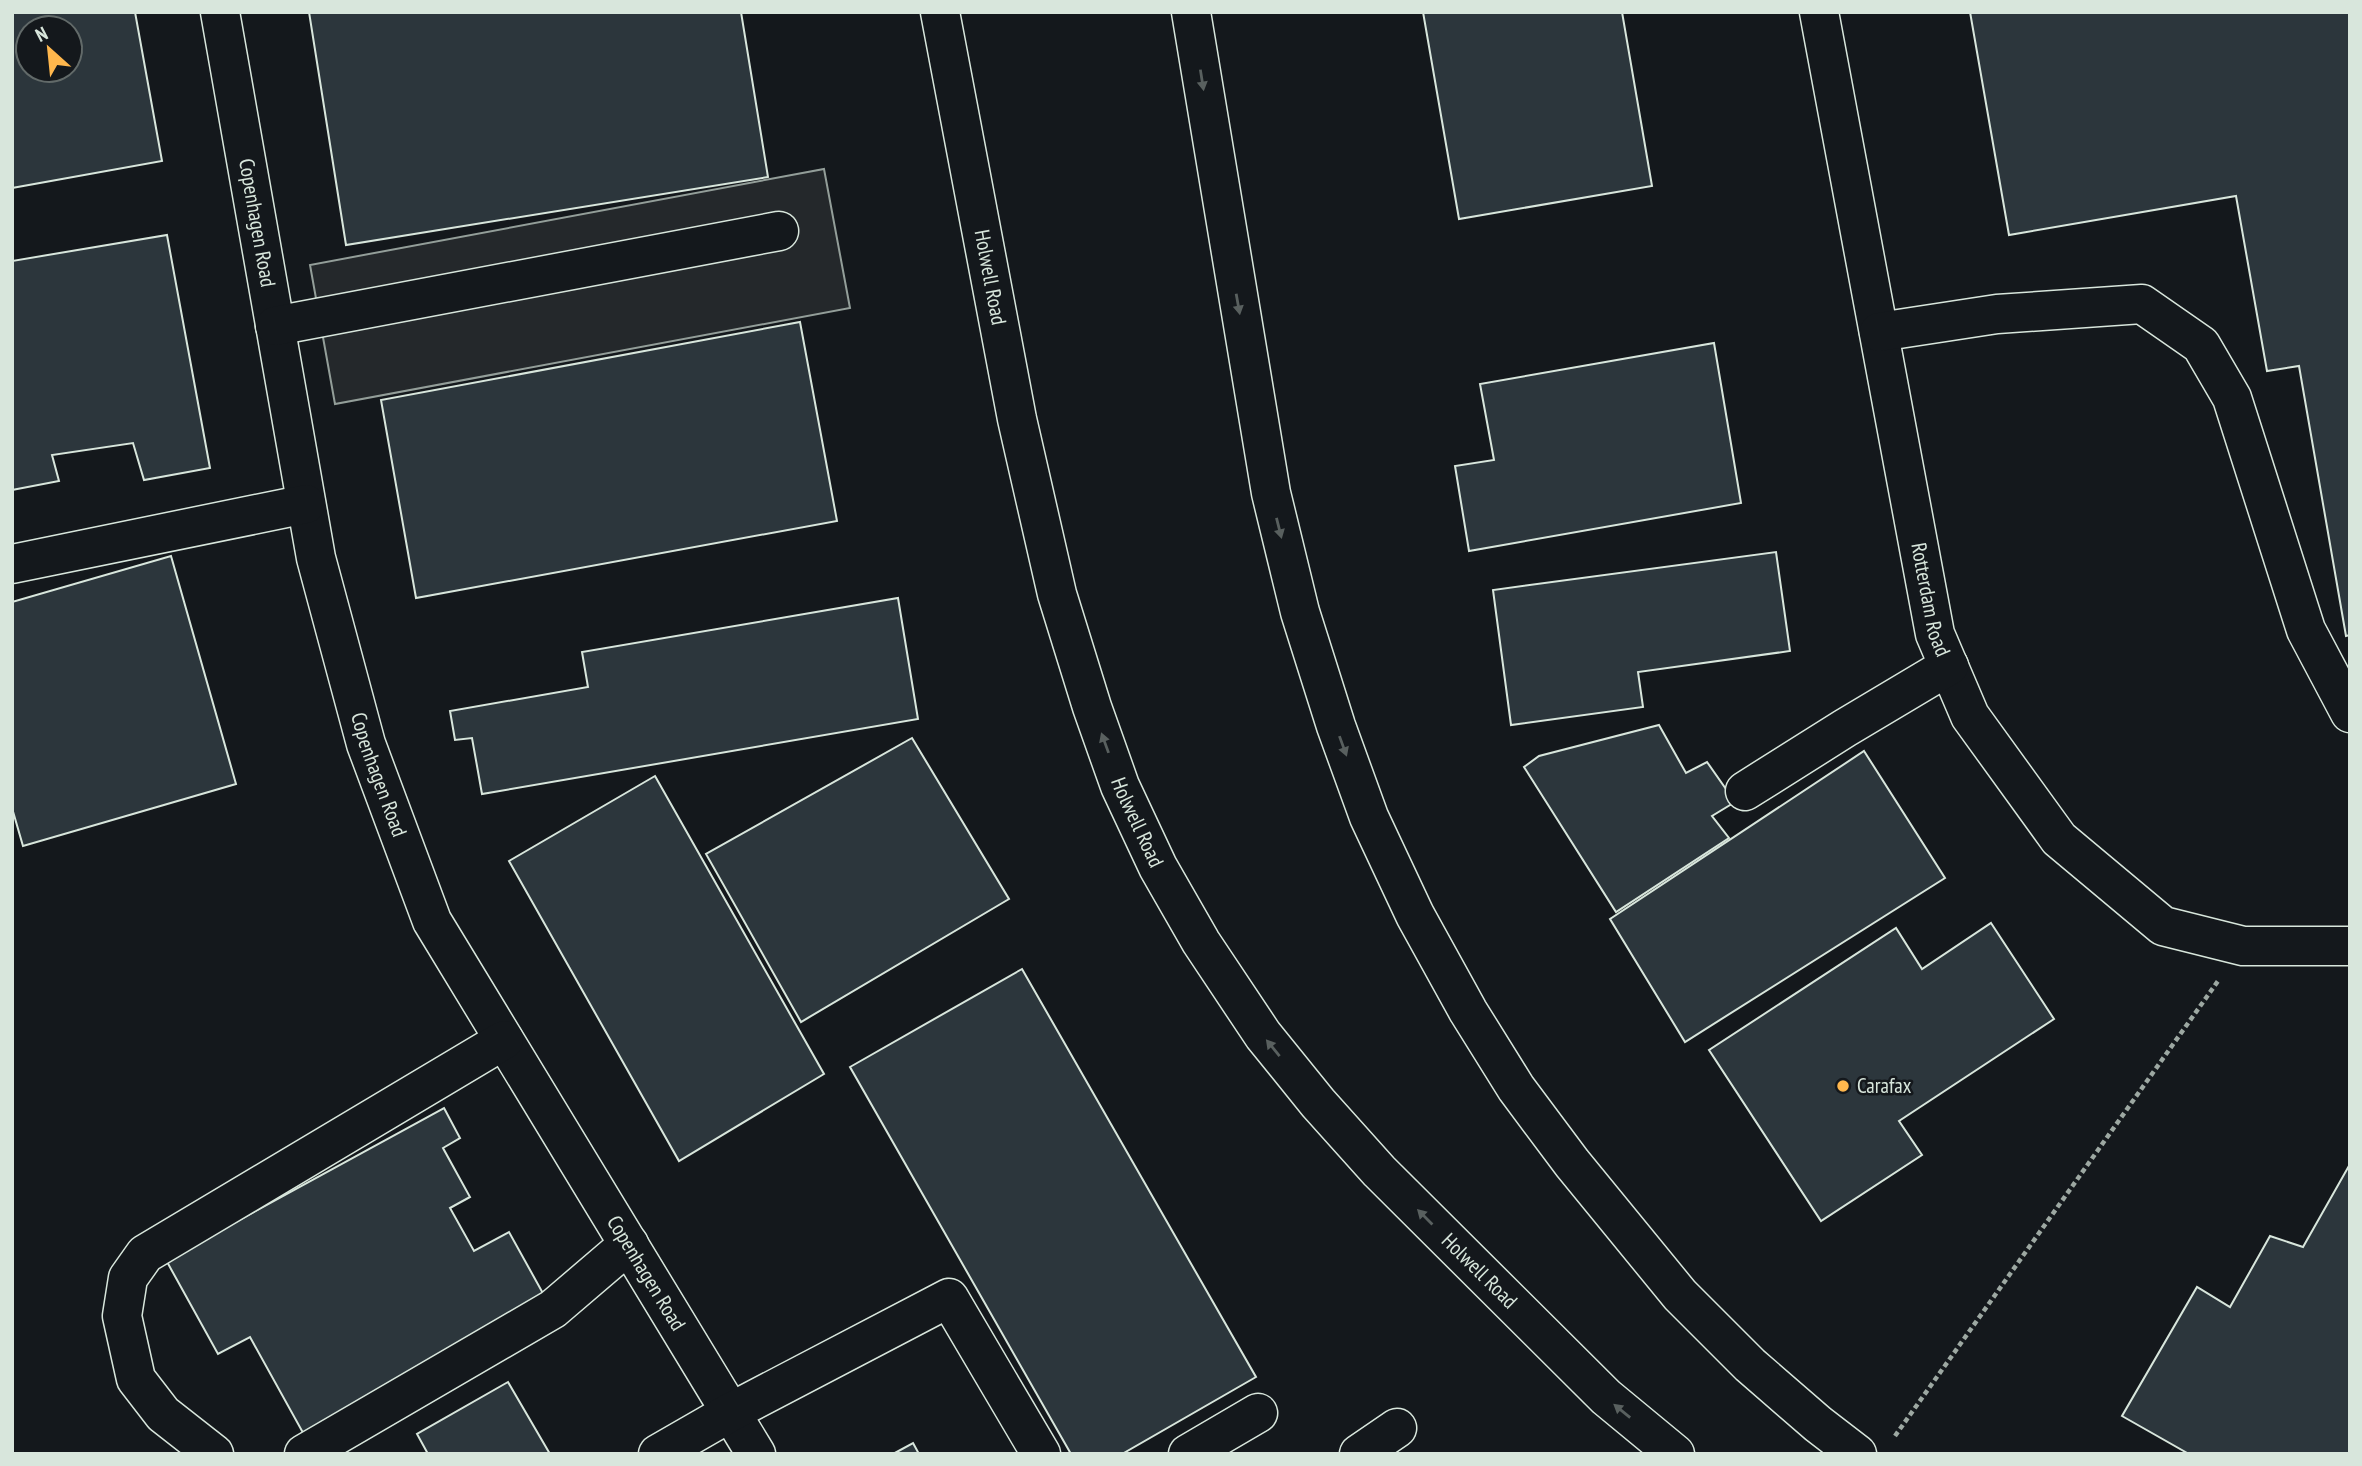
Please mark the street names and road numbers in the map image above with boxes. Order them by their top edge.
street label: Copenhagen Road [233,156,282,289]
street label: Holwell Road [968,227,1013,327]
street label: Rotterdam Road [1905,540,1957,660]
street label: Copenhagen Road [345,709,413,840]
street label: Holwell Road [1105,774,1170,871]
street label: Copenhagen Road [601,1210,692,1336]
street label: Holwell Road [1436,1227,1523,1314]

